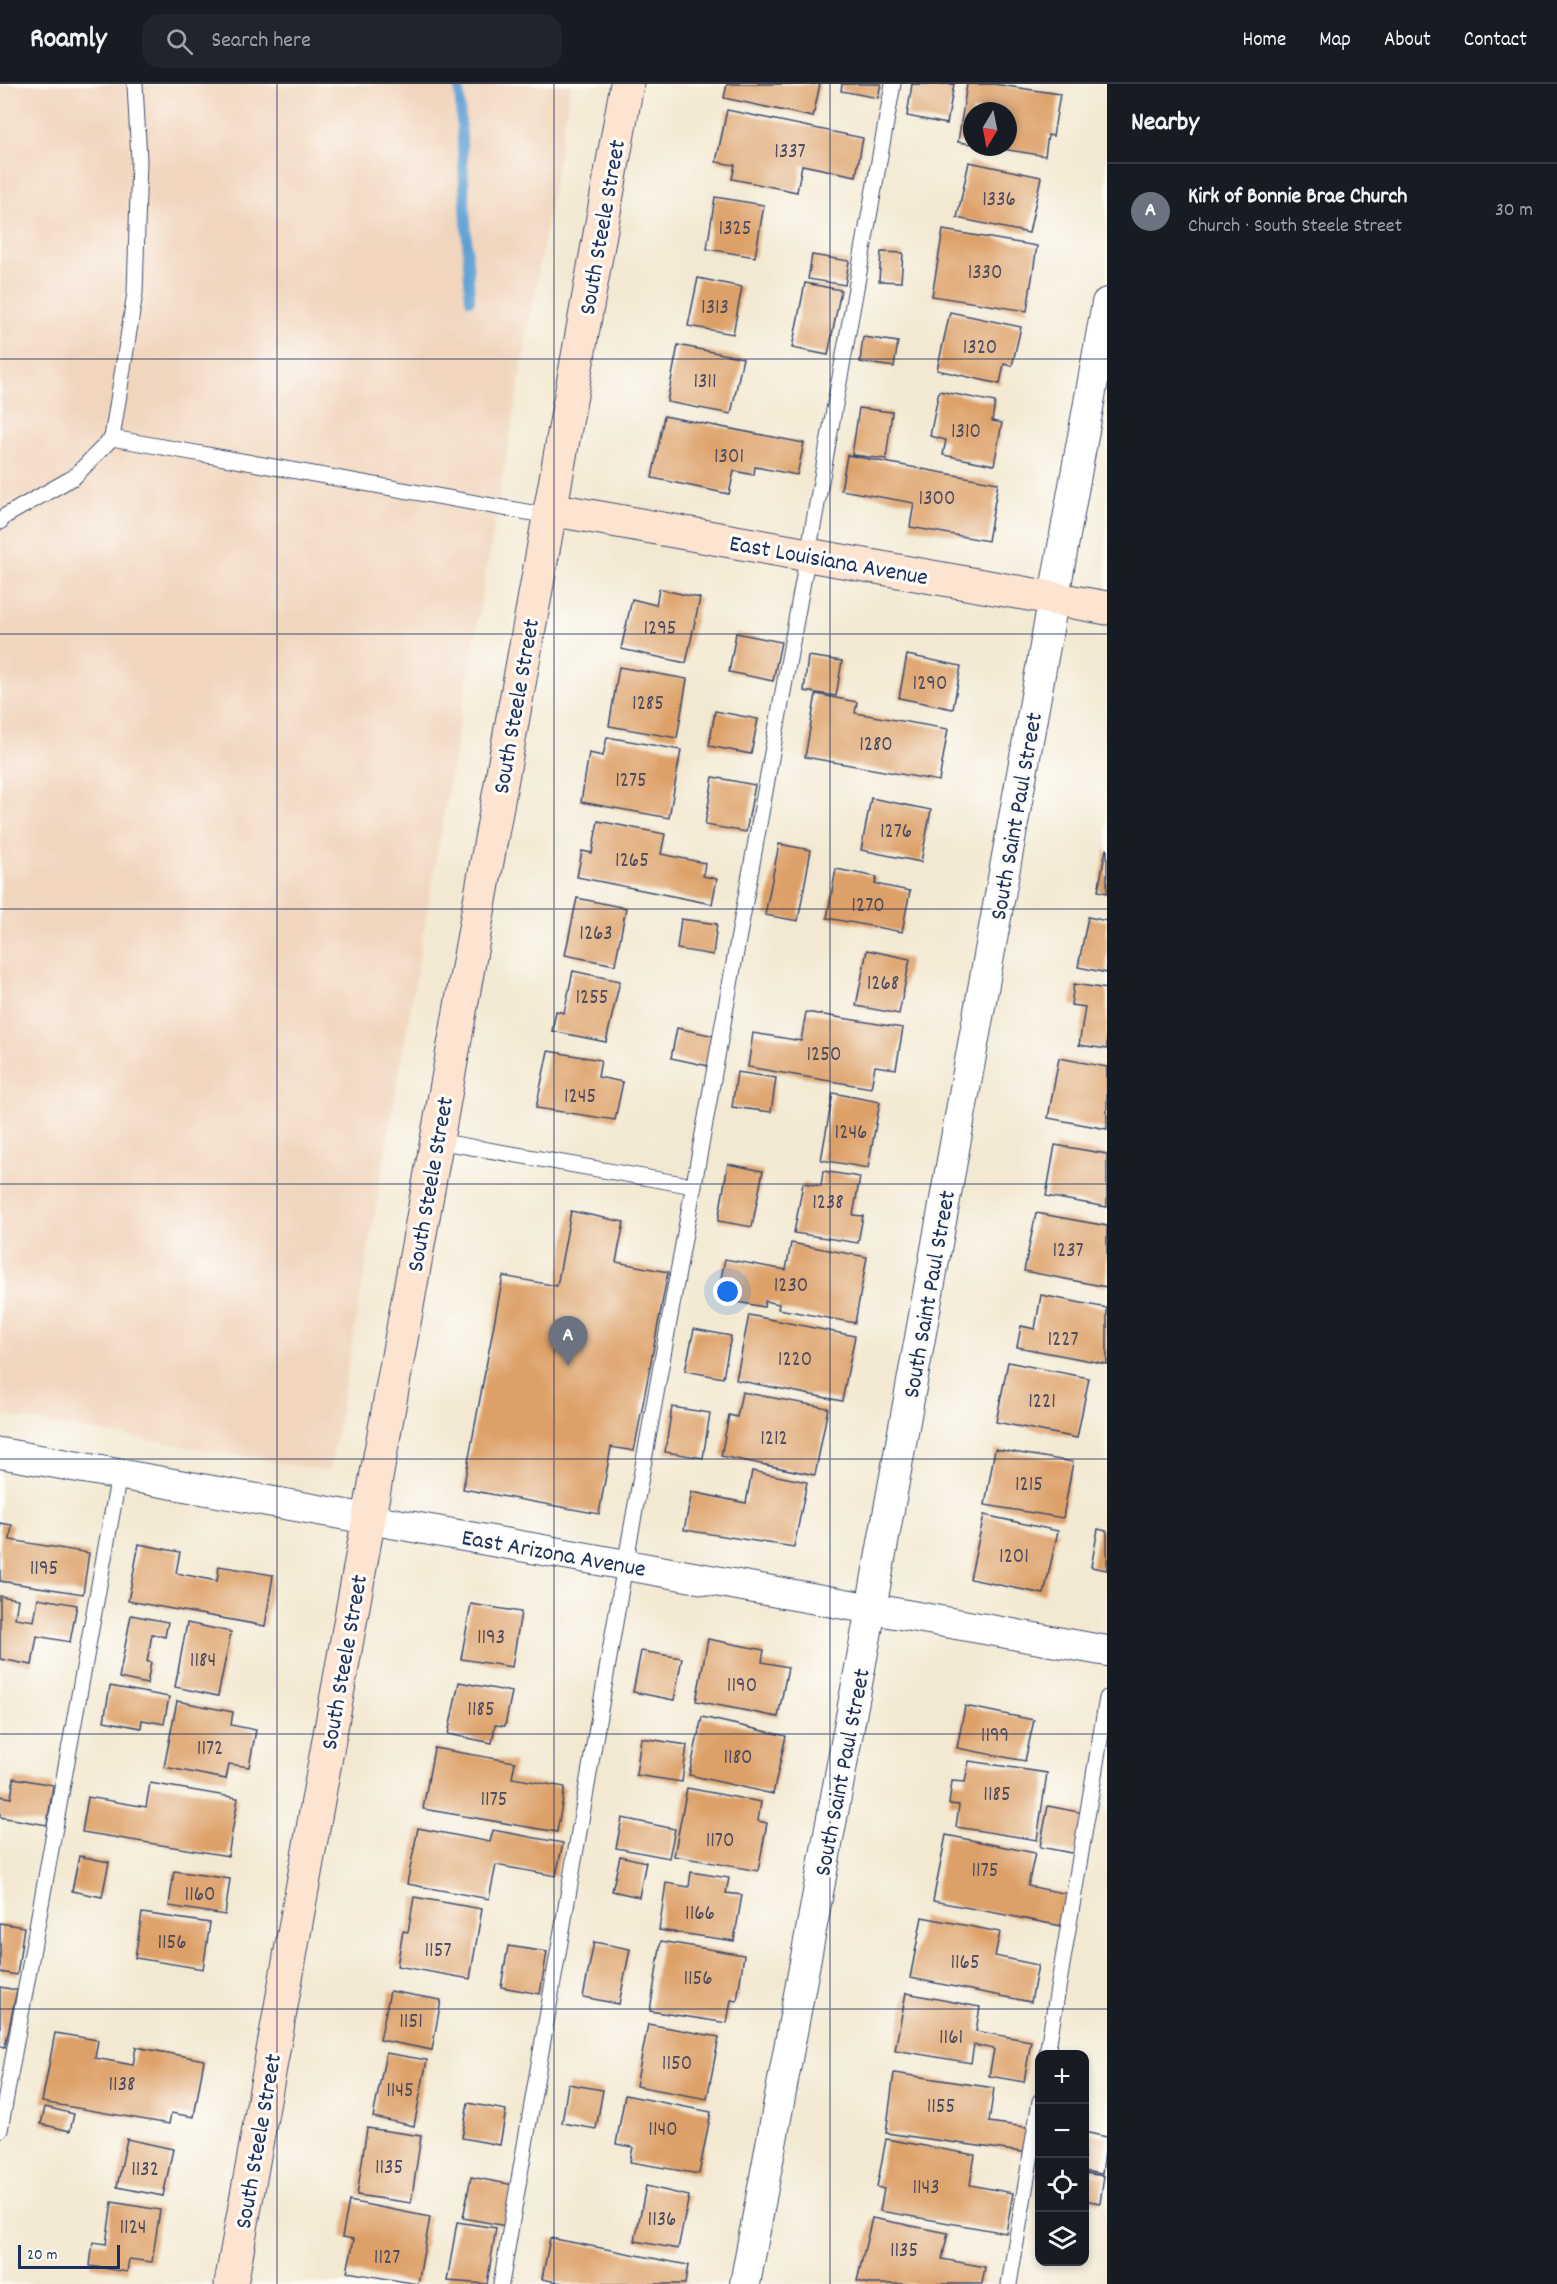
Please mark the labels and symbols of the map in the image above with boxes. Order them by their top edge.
north arrow [963,102,1017,156]
street label: South Steele Street [572,137,636,318]
house number: 1337 [774,138,806,168]
house number: 1336 [982,186,1016,216]
house number: 1325 [719,215,751,245]
house number: 1330 [968,259,1002,289]
house number: 1313 [701,294,729,324]
house number: 1320 [963,334,997,364]
house number: 1311 [693,368,717,398]
house number: 1310 [951,418,981,448]
house number: 1301 [714,443,744,473]
house number: 1300 [919,485,955,515]
street label: East Louisiana Avenue [727,528,930,596]
house number: 1295 [643,615,677,645]
street label: South Steele Street [486,616,550,797]
house number: 1290 [913,670,947,700]
house number: 1285 [632,690,664,720]
street label: South Saint Paul Street [983,710,1053,923]
house number: 1280 [859,731,893,761]
house number: 1275 [615,767,647,797]
house number: 1276 [880,818,912,848]
house number: 1265 [615,847,649,877]
house number: 1270 [851,892,885,922]
house number: 1263 [579,920,613,950]
house number: 1268 [867,970,899,1000]
house number: 1255 [575,984,609,1014]
house number: 1250 [807,1041,841,1071]
house number: 1245 [564,1083,596,1113]
street label: South Steele Street [400,1094,464,1275]
house number: 1246 [835,1119,867,1149]
street label: South Saint Paul Street [896,1188,966,1401]
house number: 1238 [812,1189,844,1219]
house number: 1237 [1052,1237,1084,1267]
house number: 1230 [774,1272,808,1302]
your location [713,1277,742,1306]
pin: A [548,1316,588,1366]
house number: 1227 [1048,1326,1079,1356]
house number: 1220 [778,1346,812,1376]
house number: 1221 [1028,1388,1056,1418]
house number: 1212 [760,1425,788,1455]
house number: 1215 [1015,1471,1043,1501]
street label: East Arizona Avenue [459,1522,648,1588]
house number: 1201 [999,1543,1029,1573]
house number: 1195 [30,1555,58,1585]
street label: South Steele Street [314,1572,378,1753]
house number: 1193 [477,1624,505,1654]
house number: 1184 [190,1647,216,1677]
street label: South Saint Paul Street [807,1666,881,1879]
house number: 1190 [727,1672,757,1702]
house number: 1185 [467,1696,495,1726]
house number: 1199 [981,1722,1009,1752]
house number: 1172 [197,1735,223,1765]
house number: 1180 [723,1744,753,1774]
house number: 1185 [983,1781,1011,1811]
house number: 1175 [481,1786,507,1816]
house number: 1170 [706,1827,734,1857]
house number: 1175 [972,1857,998,1887]
house number: 1160 [185,1881,215,1911]
house number: 1166 [685,1900,715,1930]
house number: 1156 [157,1929,187,1959]
house number: 1157 [425,1937,451,1967]
house number: 1165 [950,1949,980,1979]
house number: 1156 [683,1965,713,1995]
house number: 1151 [399,2008,423,2038]
house number: 1161 [939,2024,963,2054]
house number: 1150 [662,2050,692,2080]
street label: South Steele Street [228,2051,292,2232]
house number: 1138 [109,2071,135,2101]
house number: 1145 [386,2077,414,2107]
house number: 1155 [927,2093,955,2123]
house number: 1140 [648,2116,678,2146]
house number: 1135 [375,2154,403,2184]
house number: 1132 [131,2156,159,2186]
house number: 1143 [912,2174,940,2204]
house number: 1136 [648,2206,676,2236]
house number: 1124 [119,2214,147,2244]
house number: 1135 [890,2237,918,2267]
scale bar [18,2242,120,2270]
house number: 1127 [374,2244,400,2274]

